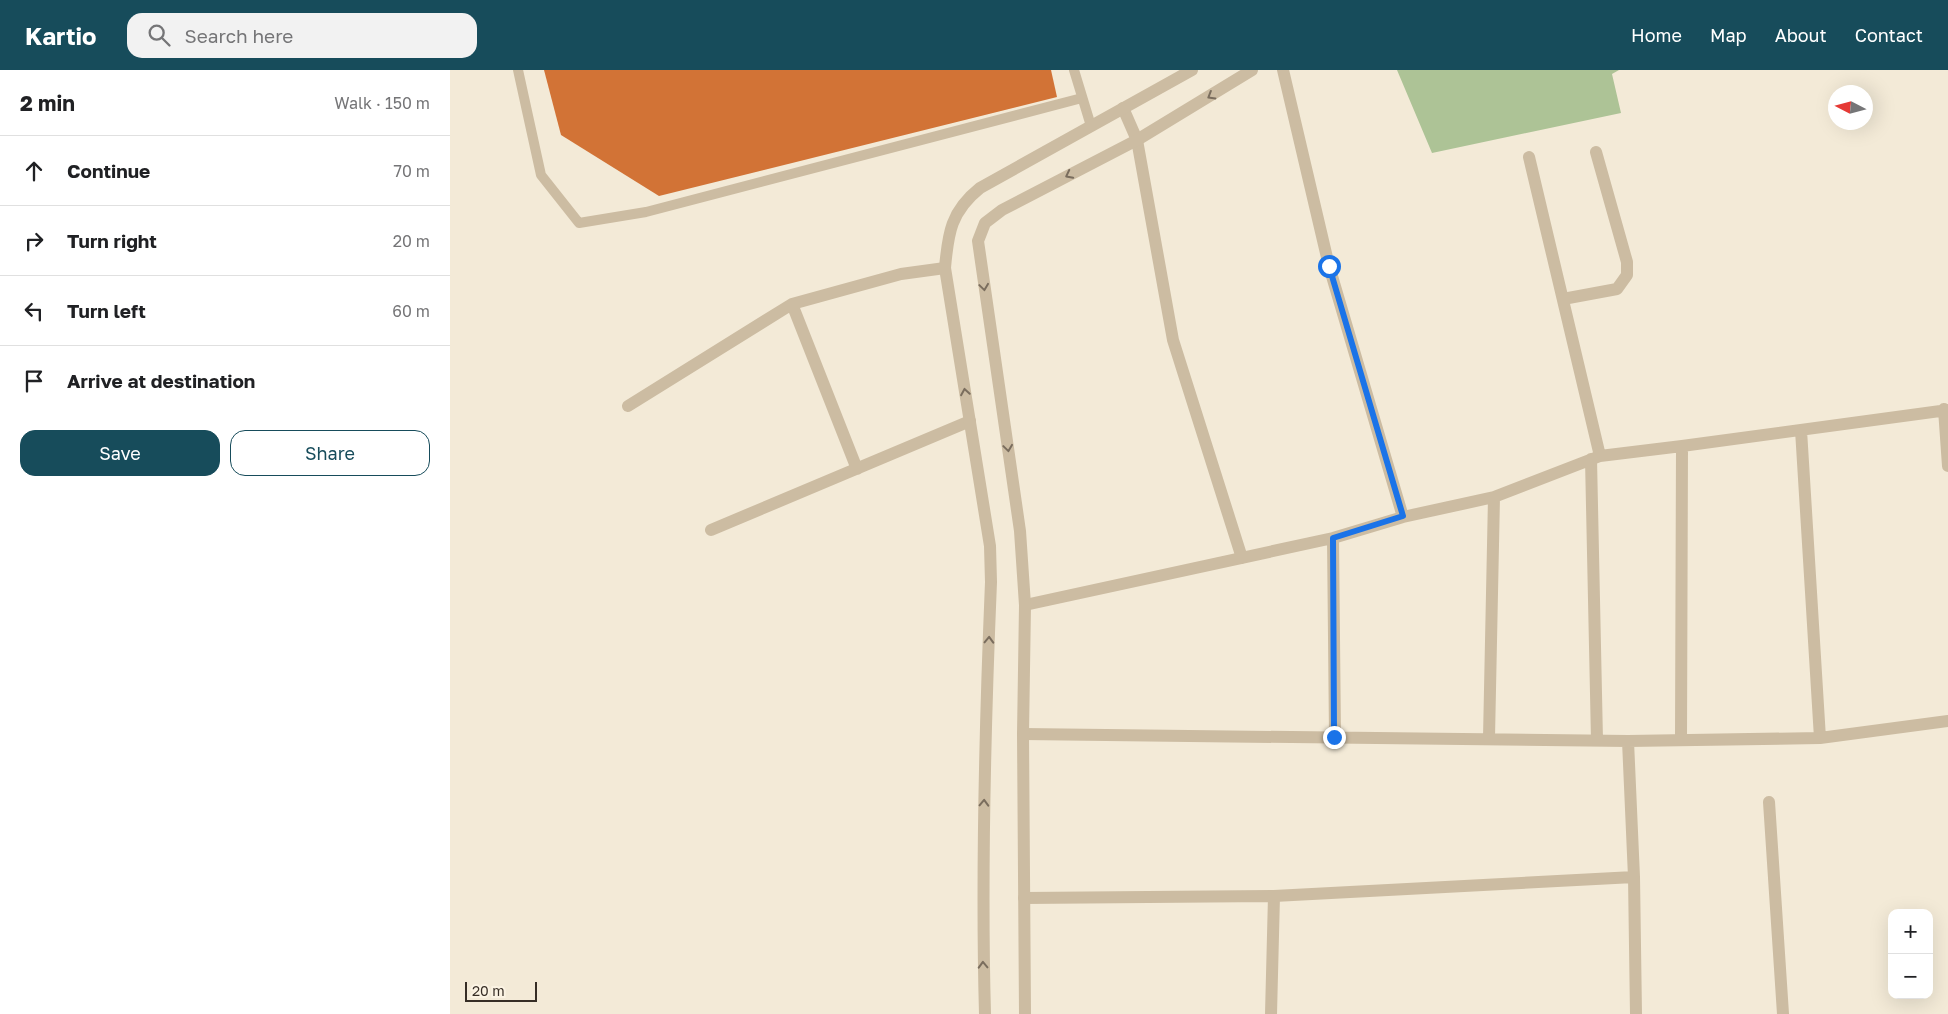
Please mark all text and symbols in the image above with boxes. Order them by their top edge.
search box [127,13,477,58]
text: Kartio [25,21,97,50]
icon: search [145,21,173,49]
text: Search here [185,24,293,47]
text: Home [1631,24,1682,46]
text: Map [1710,24,1747,46]
text: About [1775,24,1827,46]
text: Contact [1855,24,1923,46]
north arrow [1828,85,1873,130]
text: 2 min [20,90,75,116]
one-way arrow [1207,90,1216,100]
text: Walk · 150 m [334,93,430,113]
icon: ahead [20,157,48,185]
text: Continue [67,159,150,182]
text: 70 m [393,161,430,181]
one-way arrow [1065,169,1074,179]
icon: right [20,227,48,255]
text: Turn right [67,229,157,252]
text: 20 m [393,231,430,251]
route start [1318,255,1341,278]
one-way arrow [979,282,989,291]
icon: left [20,297,48,325]
text: Turn left [67,299,146,322]
text: 60 m [392,301,430,321]
icon: arrive [20,367,48,395]
text: Arrive at destination [67,369,255,392]
one-way arrow [961,388,971,397]
button: Save [20,430,220,476]
button: Share [230,430,430,476]
one-way arrow [1002,444,1013,452]
one-way arrow [984,636,994,644]
route end [1323,726,1346,749]
one-way arrow [978,799,989,807]
map controls [1888,909,1933,999]
button: + [1888,909,1933,954]
button: − [1888,954,1933,999]
one-way arrow [978,961,988,969]
scale bar [465,979,538,1002]
text: 20 m [472,982,505,999]

